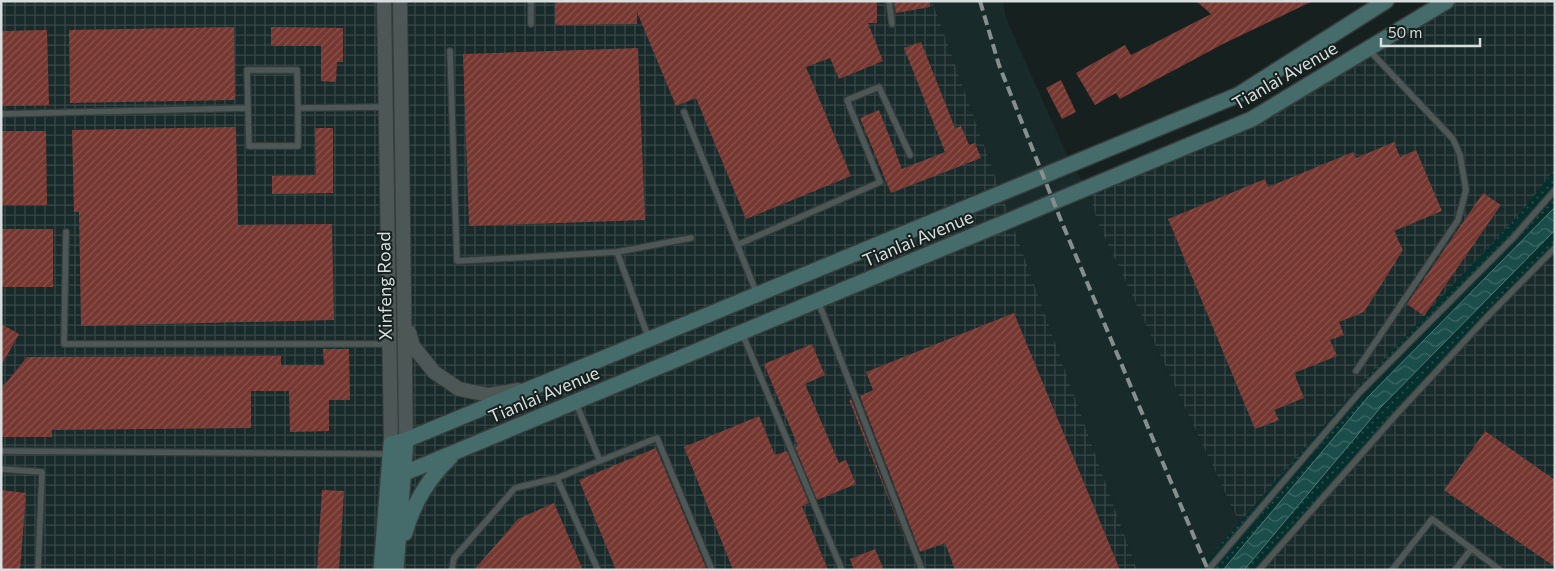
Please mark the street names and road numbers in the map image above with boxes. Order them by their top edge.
street label: Tianlai Avenue [1228,36,1341,114]
street label: Tianlai Avenue [859,205,976,271]
street label: Xinfeng Road [372,231,396,341]
street label: Tianlai Avenue [485,361,602,427]

